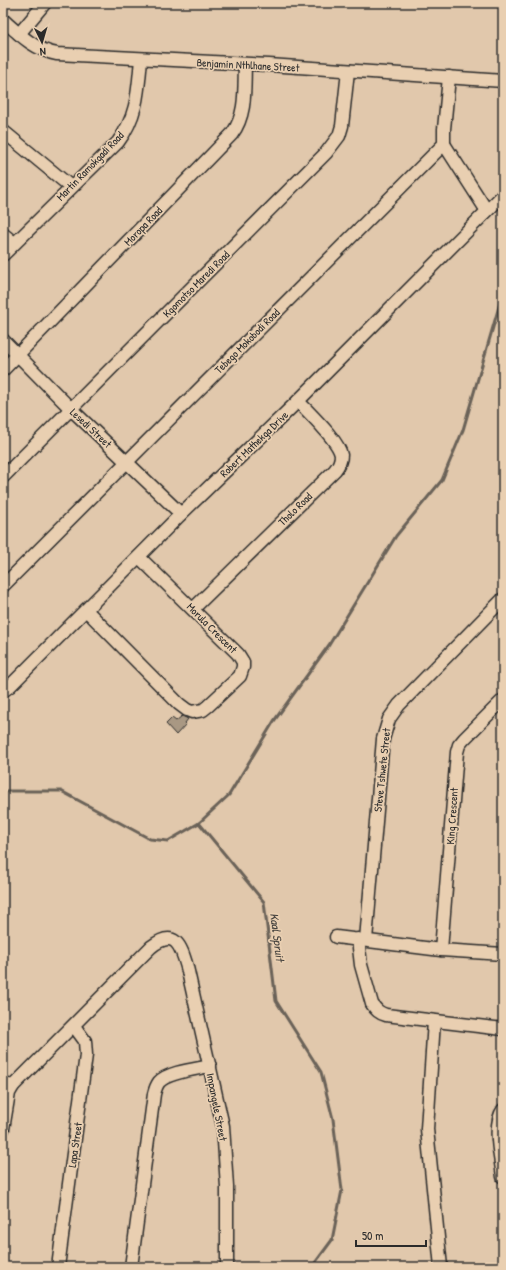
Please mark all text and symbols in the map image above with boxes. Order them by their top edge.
north arrow [22,22,62,62]
text: N [39,45,46,59]
street label: Benjamin Nthlhane Street [196,55,300,75]
street label: Martin Ramokgadi Road [53,128,127,204]
street label: Moropa Road [121,203,166,249]
street label: Kgomotso Maredi Road [160,247,233,320]
street label: Tebego Mokobodi Road [211,305,283,377]
street label: Lesedi Street [67,405,115,451]
street label: Robert Mathekga Drive [217,407,292,480]
street label: Tholo Road [275,489,316,529]
street label: Morula Crescent [184,600,240,656]
street label: Steve Tshwete Street [371,727,393,813]
street label: King Crescent [443,787,461,845]
water label: Kaal Spruit [266,912,289,964]
street label: Impangele Street [204,1072,230,1142]
street label: Lapa Street [65,1121,85,1169]
scale bar [356,1222,426,1248]
text: 50 m [362,1227,383,1244]

